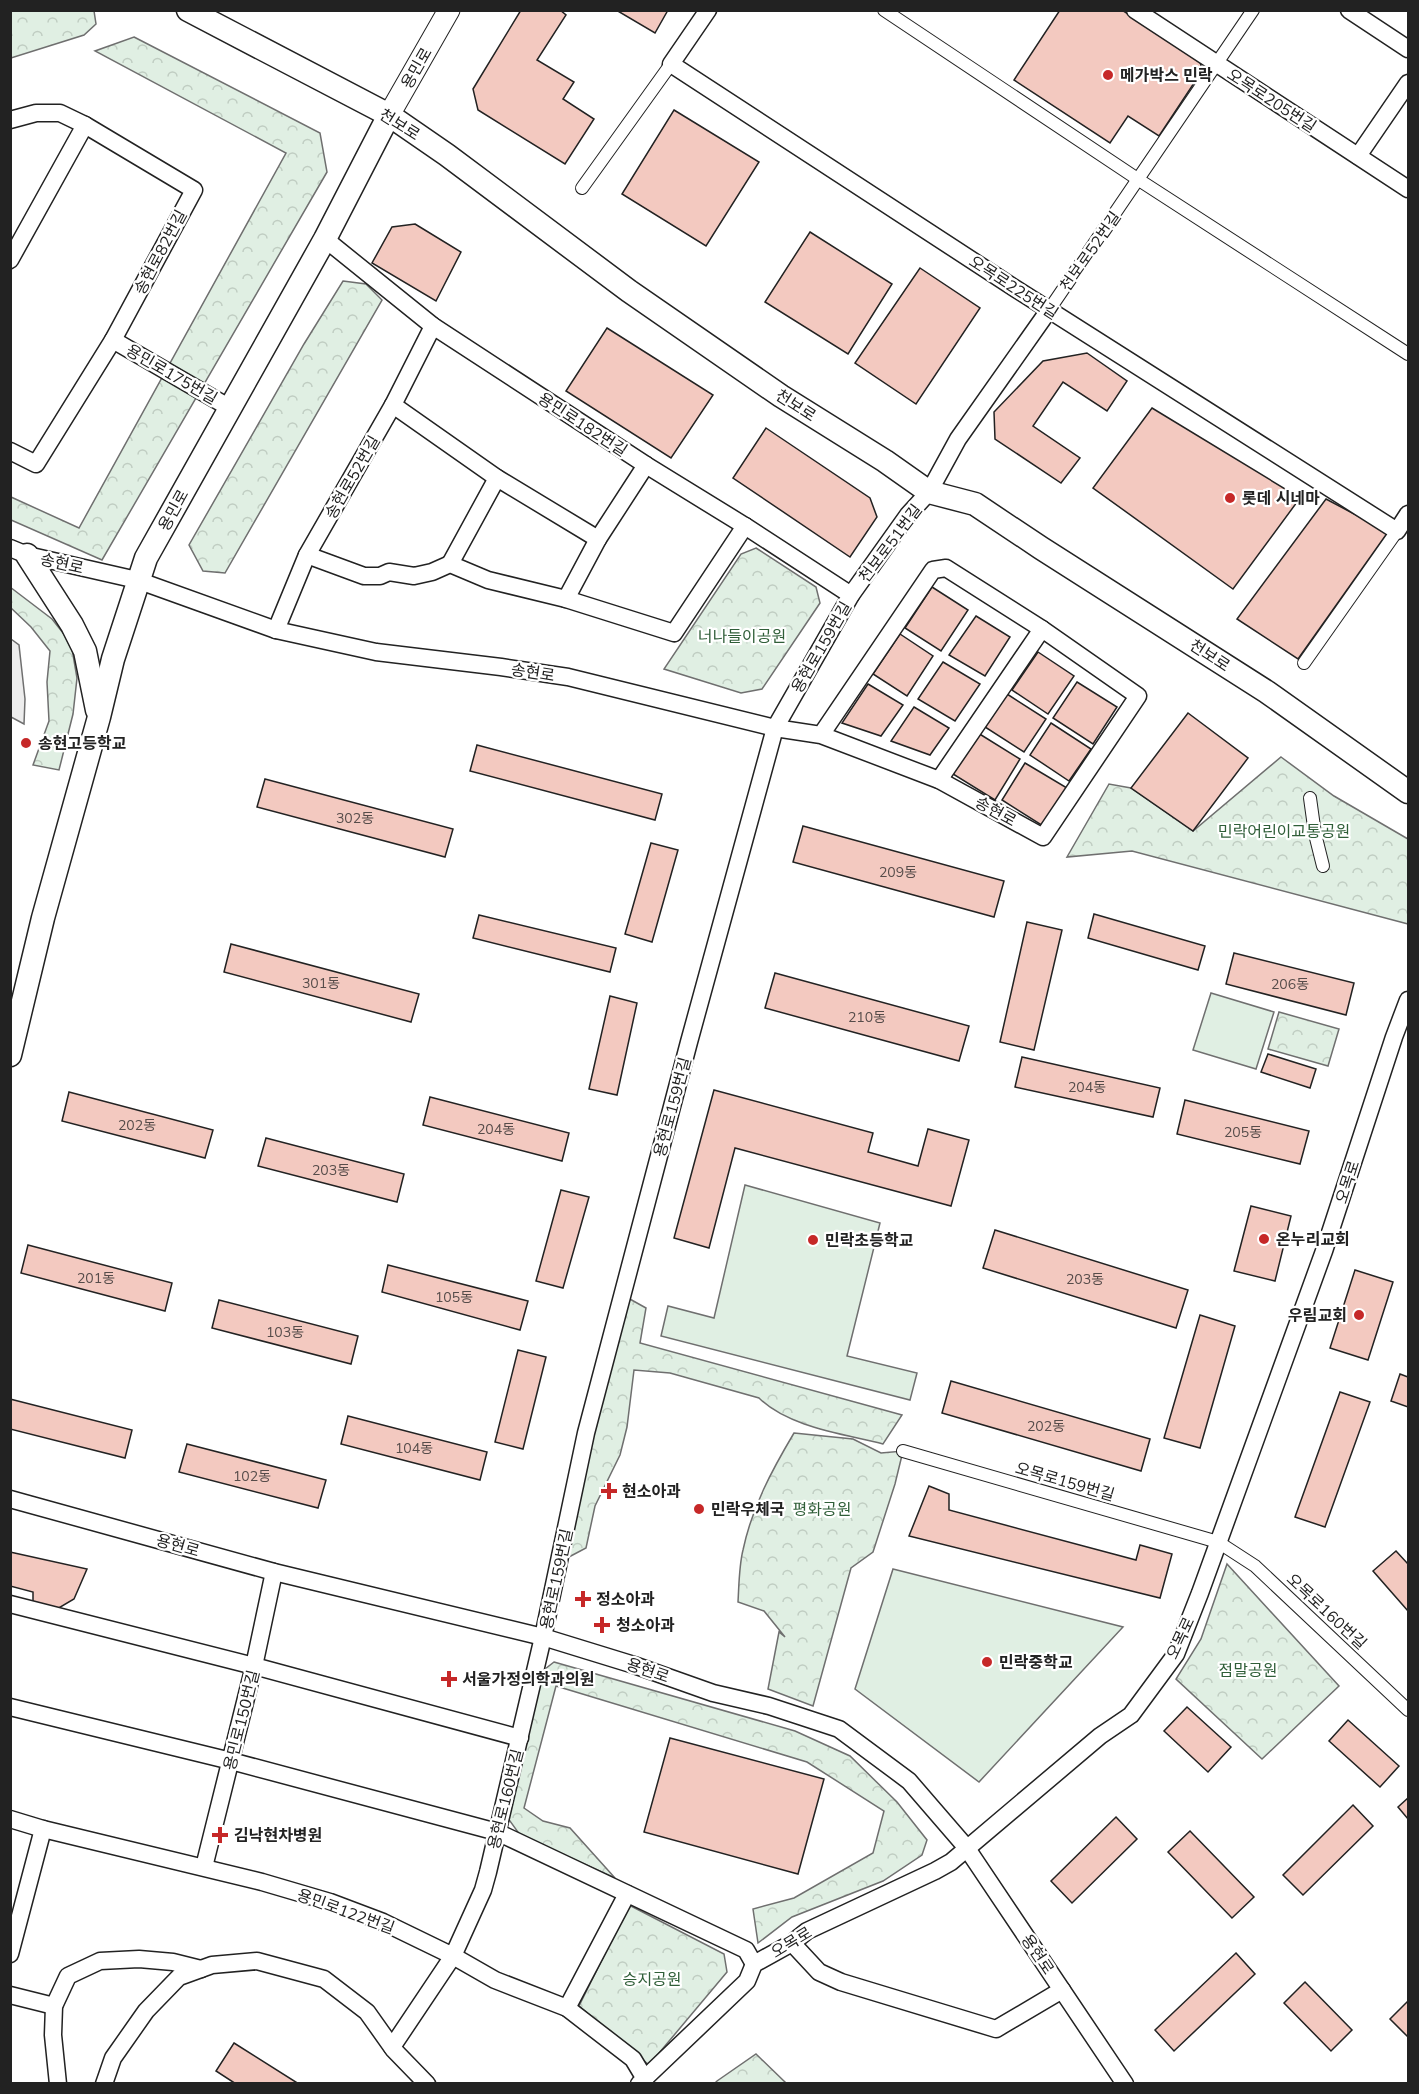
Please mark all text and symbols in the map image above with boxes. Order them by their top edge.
street label: 용민로 [396,44,436,92]
street label: 오목로205번길 [1224,64,1320,136]
place label: 메가박스 민락 [1120,65,1213,85]
marker: 메가박스 민락 [1101,68,1115,82]
street label: 천보로 [376,104,424,144]
street label: 송현로82번길 [129,206,191,298]
street label: 천보로52번길 [1055,207,1125,295]
street label: 오목로225번길 [966,251,1062,323]
street label: 용민로175번길 [123,340,221,408]
street label: 천보로 [772,385,820,426]
street label: 용민로182번길 [535,388,631,460]
street label: 송현로52번길 [320,432,384,522]
street label: 용민로 [154,486,193,534]
place label: 롯데 시네마 [1242,488,1320,508]
marker: 롯데 시네마 [1223,491,1237,505]
street label: 천보로51번길 [854,500,926,586]
street label: 송현로 [38,548,86,578]
street label: 용현로159번길 [787,598,855,696]
park label: 너나들이공원 [698,626,786,646]
street label: 천보로 [1186,635,1234,676]
street label: 송현로 [510,659,557,685]
place label: 송현고등학교 [38,733,127,753]
marker: 송현고등학교 [19,736,33,750]
street label: 송현로 [972,792,1020,831]
house number: 302동 [336,809,374,827]
park label: 민락어린이교통공원 [1218,821,1350,841]
house number: 209동 [879,863,917,881]
house number: 301동 [302,974,340,992]
house number: 206동 [1271,975,1309,993]
house number: 210동 [848,1008,886,1026]
street label: 용현로159번길 [649,1055,695,1159]
house number: 204동 [1068,1078,1106,1096]
house number: 202동 [118,1116,156,1134]
house number: 204동 [477,1120,515,1138]
house number: 205동 [1224,1123,1262,1141]
street label: 오목로 [1331,1158,1363,1206]
house number: 203동 [312,1161,350,1179]
place label: 온누리교회 [1276,1229,1350,1249]
place label: 민락초등학교 [825,1230,914,1250]
marker: 온누리교회 [1257,1232,1271,1246]
marker: 민락초등학교 [806,1233,820,1247]
house number: 201동 [77,1269,115,1287]
house number: 203동 [1066,1270,1104,1288]
house number: 105동 [435,1288,473,1306]
place label: 우림교회 [1288,1305,1347,1325]
marker: 우림교회 [1352,1308,1366,1322]
house number: 103동 [266,1323,304,1341]
house number: 202동 [1027,1417,1065,1435]
house number: 104동 [395,1439,433,1457]
street label: 오목로159번길 [1013,1457,1117,1505]
house number: 102동 [233,1467,271,1485]
place label: 현소아과 [622,1481,681,1501]
marker: 현소아과 [600,1482,618,1500]
place label: 민락우체국 [711,1499,785,1519]
park label: 평화공원 [793,1499,851,1519]
marker: 민락우체국 [692,1502,706,1516]
street label: 용현로159번길 [536,1527,576,1631]
street label: 용현로 [154,1529,202,1561]
street label: 오목로160번길 [1283,1569,1371,1653]
place label: 정소아과 [596,1589,655,1609]
marker: 정소아과 [574,1590,592,1608]
street label: 오목로 [1162,1614,1199,1662]
place label: 청소아과 [616,1615,675,1635]
marker: 청소아과 [593,1616,611,1634]
place label: 민락중학교 [999,1652,1073,1672]
street label: 용현로 [624,1653,672,1687]
marker: 민락중학교 [980,1655,994,1669]
park label: 점말공원 [1219,1660,1277,1680]
street label: 용민로150번길 [219,1668,263,1772]
place label: 서울가정의학과의원 [462,1669,594,1689]
marker: 서울가정의학과의원 [440,1670,458,1688]
street label: 용현로160번길 [483,1747,527,1851]
place label: 김낙현차병원 [234,1825,322,1845]
marker: 김낙현차병원 [211,1826,229,1844]
street label: 용민로122번길 [294,1884,398,1938]
street label: 오목로 [767,1922,815,1962]
street label: 용현로 [1017,1930,1059,1978]
park label: 승지공원 [623,1969,681,1989]

